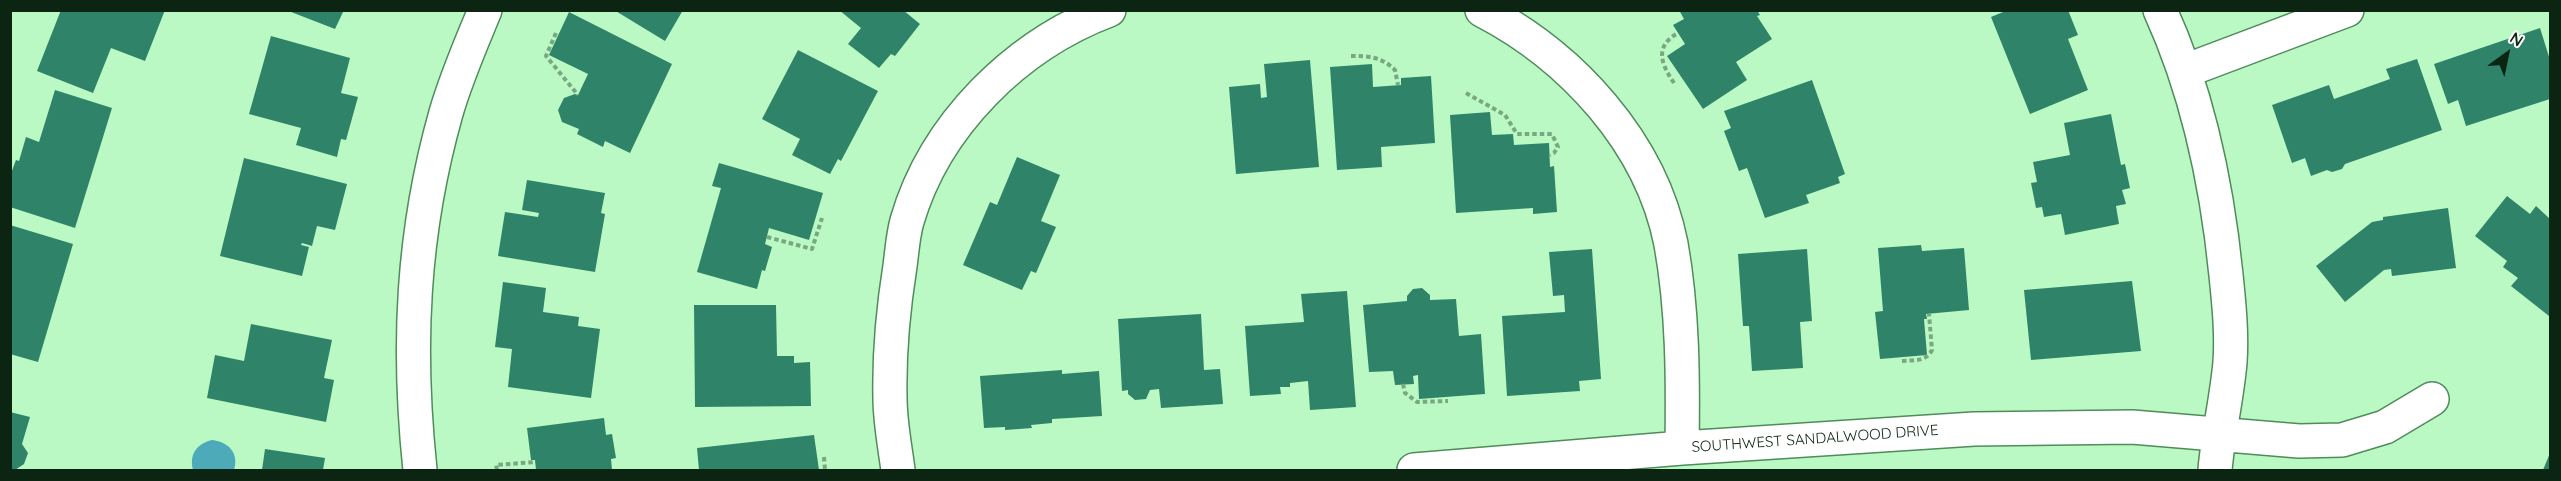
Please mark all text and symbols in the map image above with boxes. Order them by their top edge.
north arrow [2477,24,2537,84]
text: N [2506,27,2527,50]
street label: SOUTHWEST SANDALWOOD DRIVE [1691,421,1939,457]

